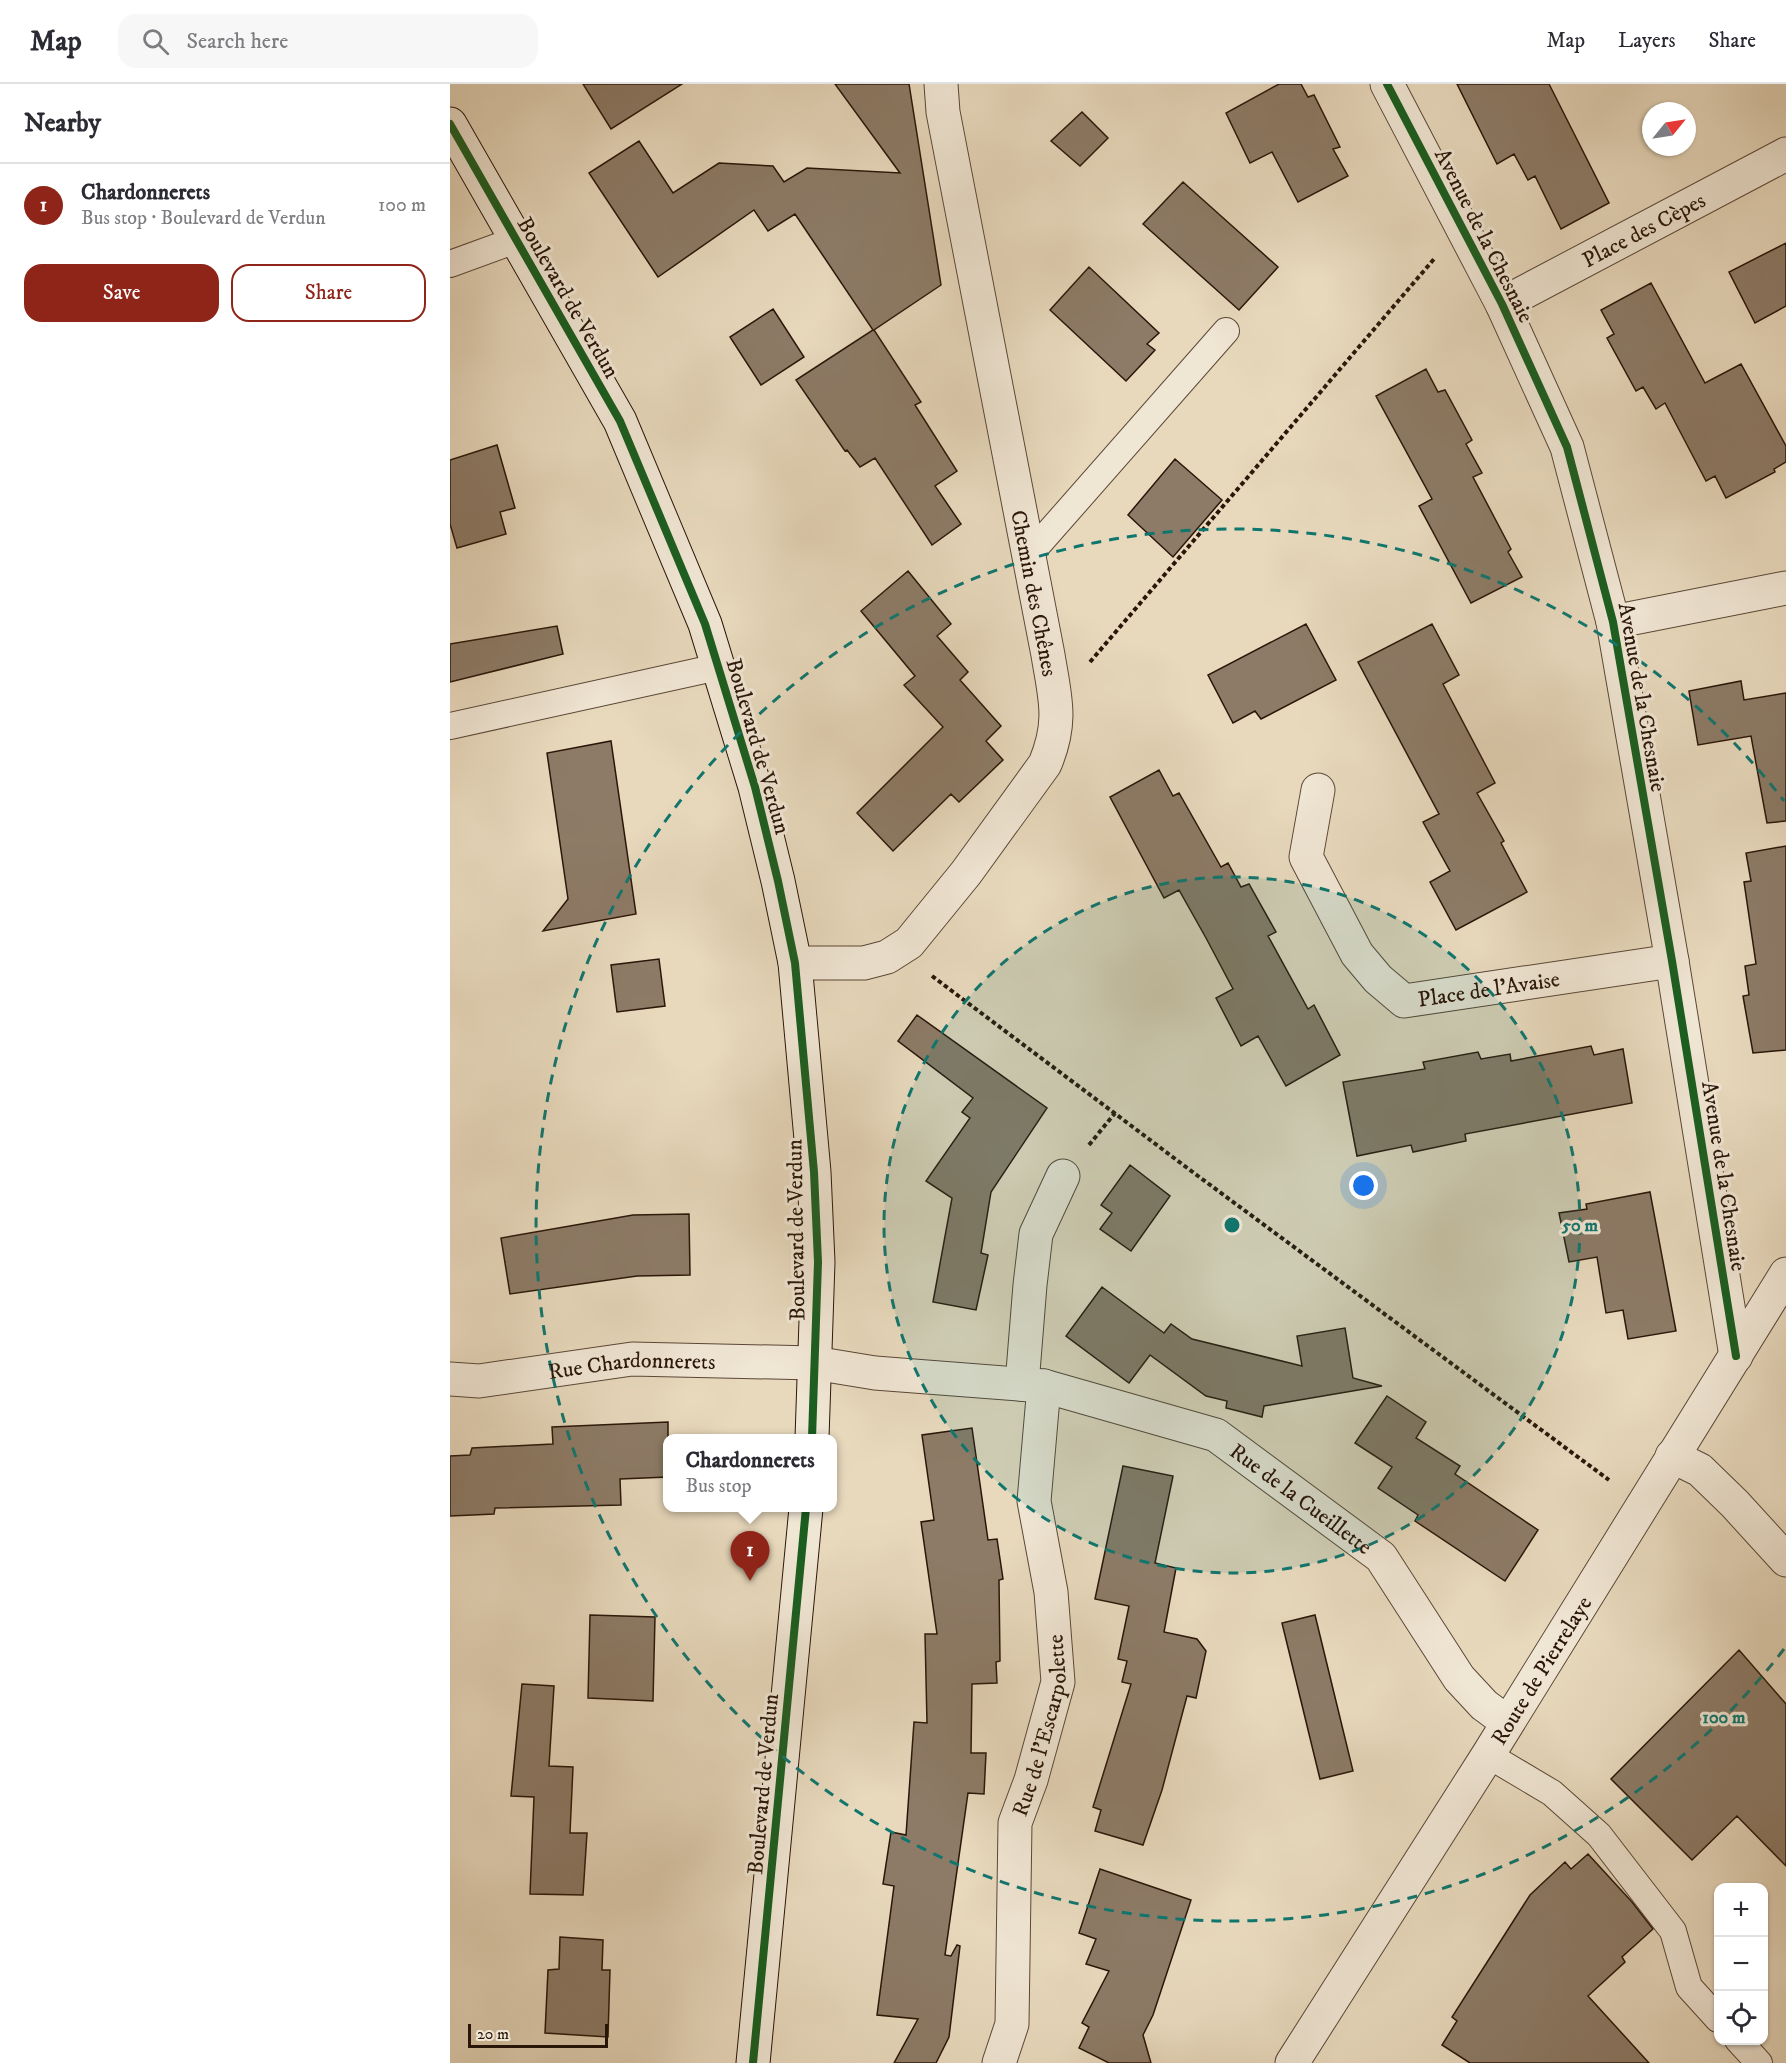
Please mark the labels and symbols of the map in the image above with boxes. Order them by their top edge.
north arrow [1642,102,1696,156]
street label: Avenue de la Chesnaie [1428,144,1539,327]
street label: Place des Cèpes [1578,187,1710,274]
street label: Boulevard de Verdun [511,212,625,384]
street label: Chemin des Chênes [1004,508,1063,679]
street label: Avenue de la Chesnaie [1612,600,1671,794]
street label: Boulevard de Verdun [720,655,796,838]
street label: Place de l'Avaise [1416,966,1562,1014]
street label: Avenue de la Chesnaie [1695,1079,1752,1273]
street label: Boulevard de Verdun [781,1138,812,1321]
your location [1349,1171,1378,1200]
centre of rings [1222,1215,1242,1235]
text: 50 m [1561,1215,1598,1237]
street label: Rue Chardonnerets [546,1347,716,1386]
street label: Rue de la Cueillette [1224,1438,1377,1561]
pin: 1 [730,1532,770,1581]
street label: Route de Pierrelaye [1486,1591,1598,1750]
street label: Rue de l'Escarpolette [1007,1633,1073,1820]
street label: Boulevard de Verdun [742,1692,785,1876]
text: 100 m [1702,1707,1746,1729]
scale bar [468,2021,608,2048]

